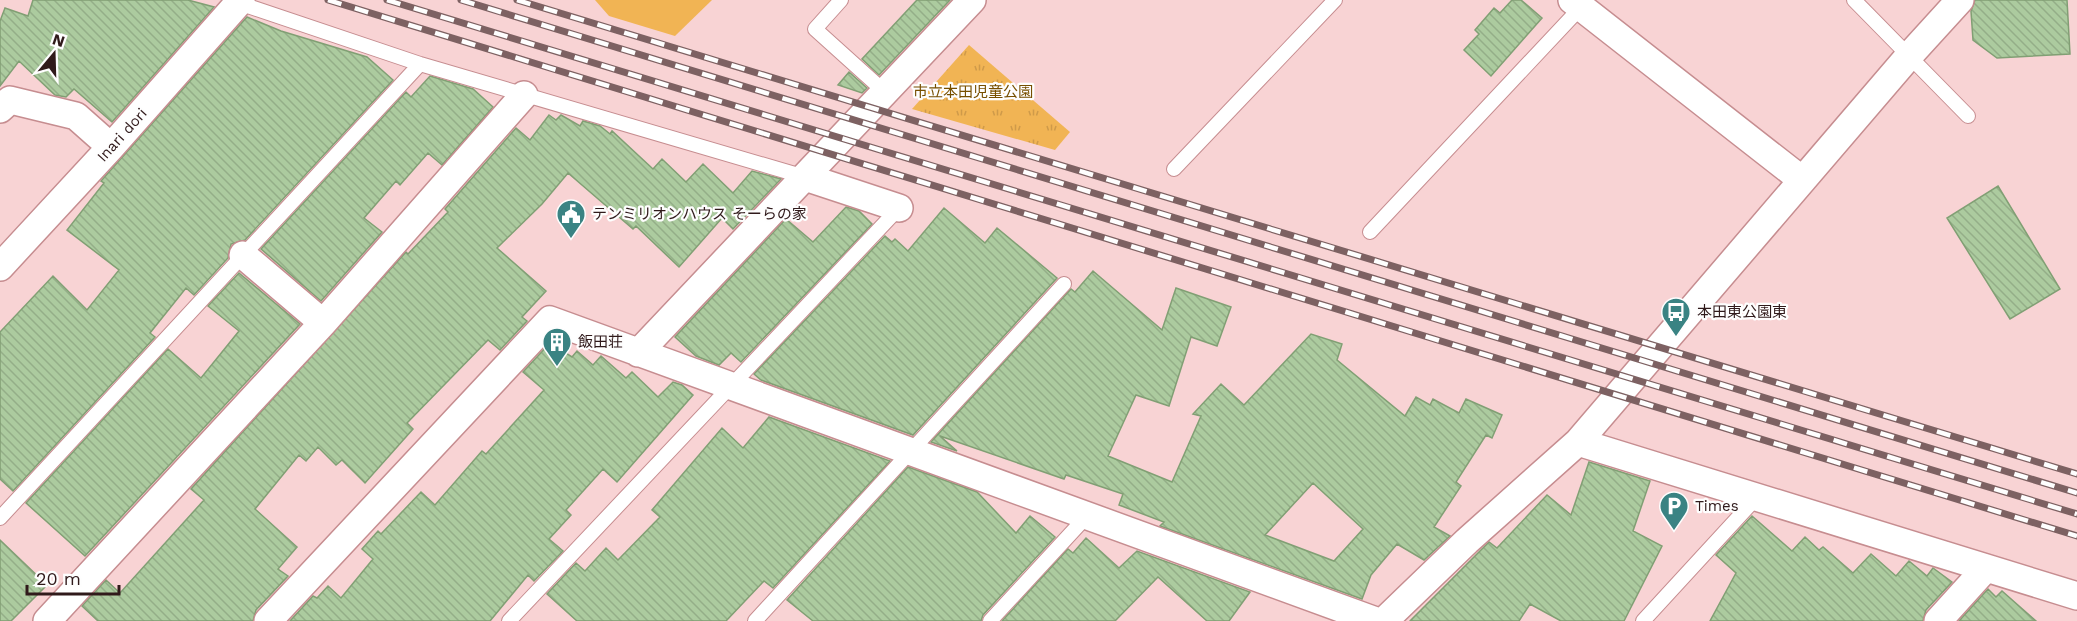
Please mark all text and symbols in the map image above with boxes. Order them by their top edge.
north arrow [24,24,84,84]
text: N [50,29,67,51]
park label: 市立本田児童公園 [913,83,1033,101]
street label: Inari dori [93,104,151,166]
public building icon: テンミリオンハウス そーらの家 [555,198,587,240]
place label: テンミリオンハウス そーらの家 [592,205,807,223]
bus stop icon: 本田東公園東 [1660,296,1692,338]
place label: 本田東公園東 [1697,303,1787,321]
building icon: 飯田荘 [541,326,573,368]
place label: 飯田荘 [578,333,623,351]
parking icon: Times [1658,490,1690,532]
place label: Times [1695,497,1739,515]
scale bar [27,558,118,596]
text: 20 m [36,568,81,589]

